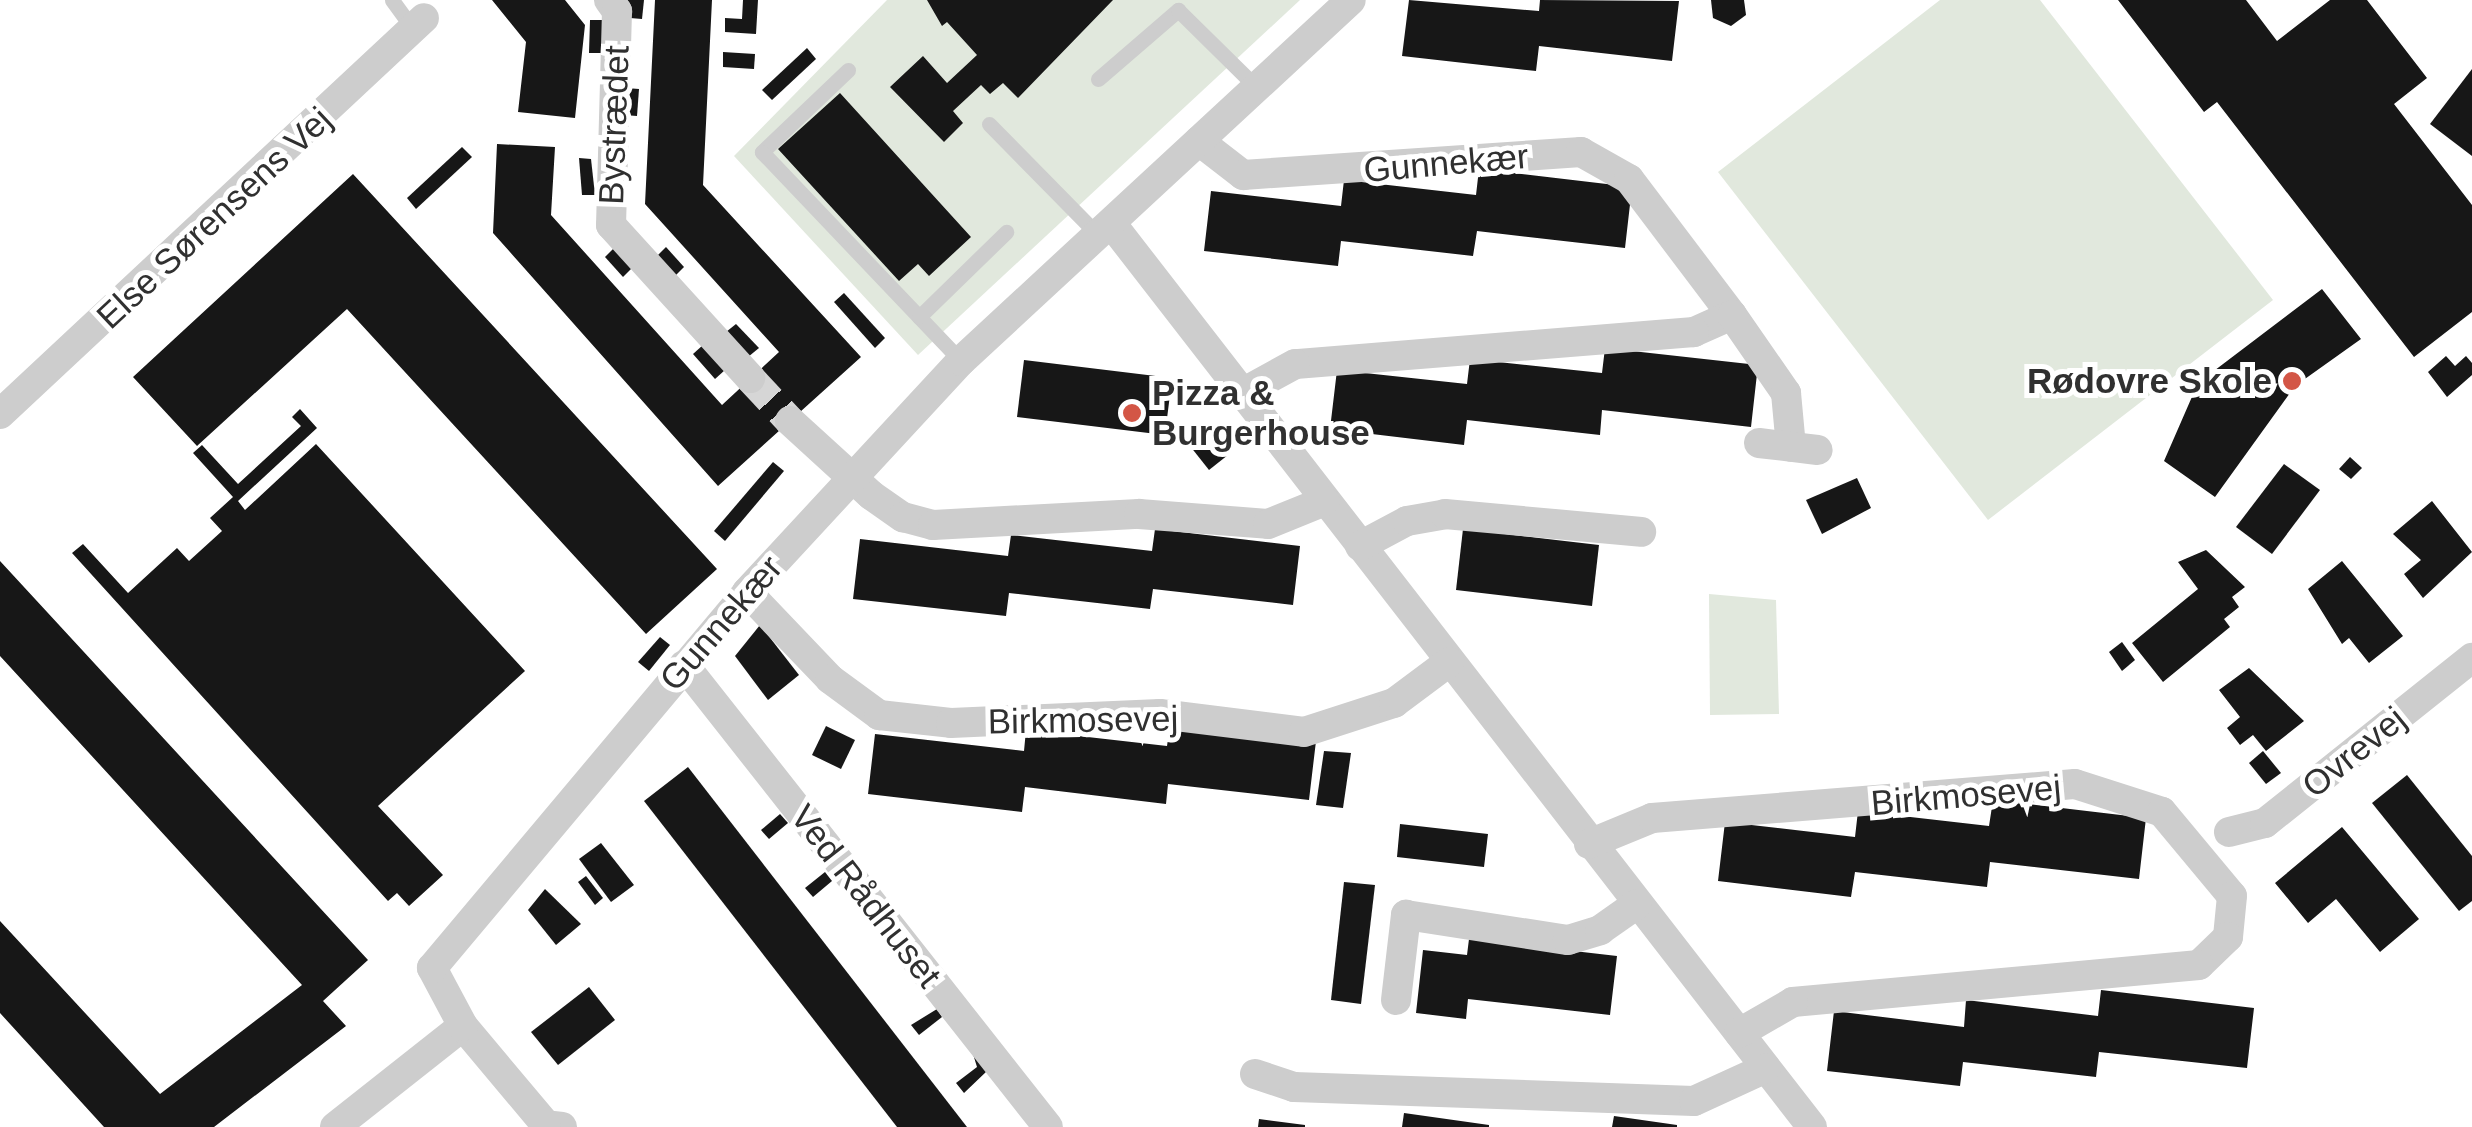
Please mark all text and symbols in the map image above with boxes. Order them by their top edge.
street label: Bystrædet [590,45,638,205]
street label: Else Sørensens Vej [88,98,340,338]
street label: Gunnekær [1362,135,1530,191]
place label: Rødovre Skole [2027,360,2272,402]
marker: Rødovre Skole [2281,370,2303,392]
place label: Pizza & Burgerhouse [1152,372,1370,454]
marker: Pizza & Burgerhouse [1121,402,1143,424]
street label: Gunnekær [651,547,791,699]
street label: Birkmosevej [987,697,1179,743]
street label: Ovrevej [2294,698,2414,806]
street label: Birkmosevej [1869,766,2063,824]
street label: Ved Rådhuset [782,796,950,996]

